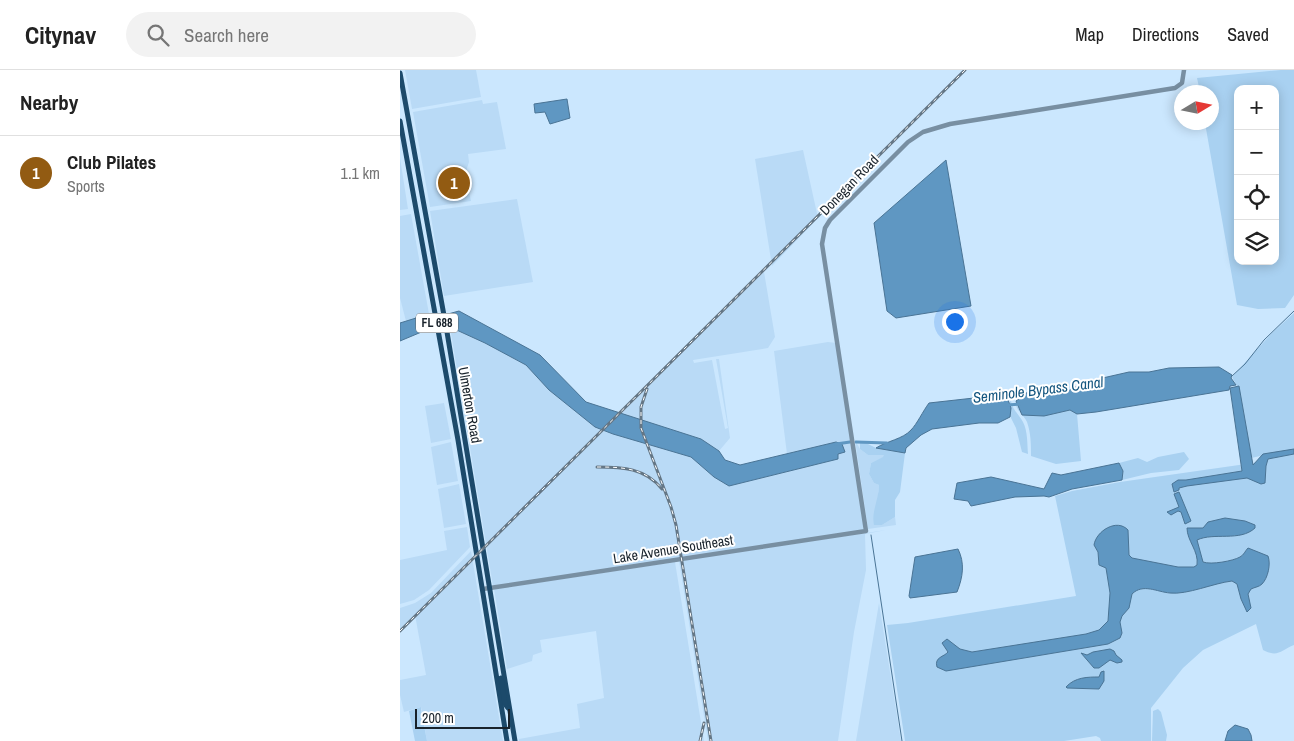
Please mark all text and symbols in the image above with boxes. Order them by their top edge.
search box [126,12,476,57]
text: Citynav [25,19,96,51]
icon: search [144,21,172,49]
text: Search here [184,22,269,48]
text: Map [1075,22,1104,47]
text: Directions [1132,22,1199,47]
text: Saved [1227,22,1269,47]
north arrow [1174,85,1219,130]
map controls [1234,85,1279,265]
button: + [1234,85,1279,130]
text: Nearby [20,88,78,117]
button: − [1234,130,1279,175]
text: Club Pilates [67,149,156,175]
street label: Donegan Road [816,151,882,219]
text: 1 [32,162,40,184]
text: 1.1 km [341,162,380,184]
pin: 1 [438,164,470,202]
text: Sports [67,175,105,197]
button: locate [1234,175,1279,220]
button: layers [1234,220,1279,265]
your location [942,309,968,335]
road number: FL 688 [416,314,458,332]
street label: Ulmerton Road [454,365,486,445]
water label: Seminole Bypass Canal [972,371,1105,408]
street label: Lake Avenue Southeast [612,531,734,567]
scale bar [415,706,510,729]
text: 200 m [422,709,454,727]

